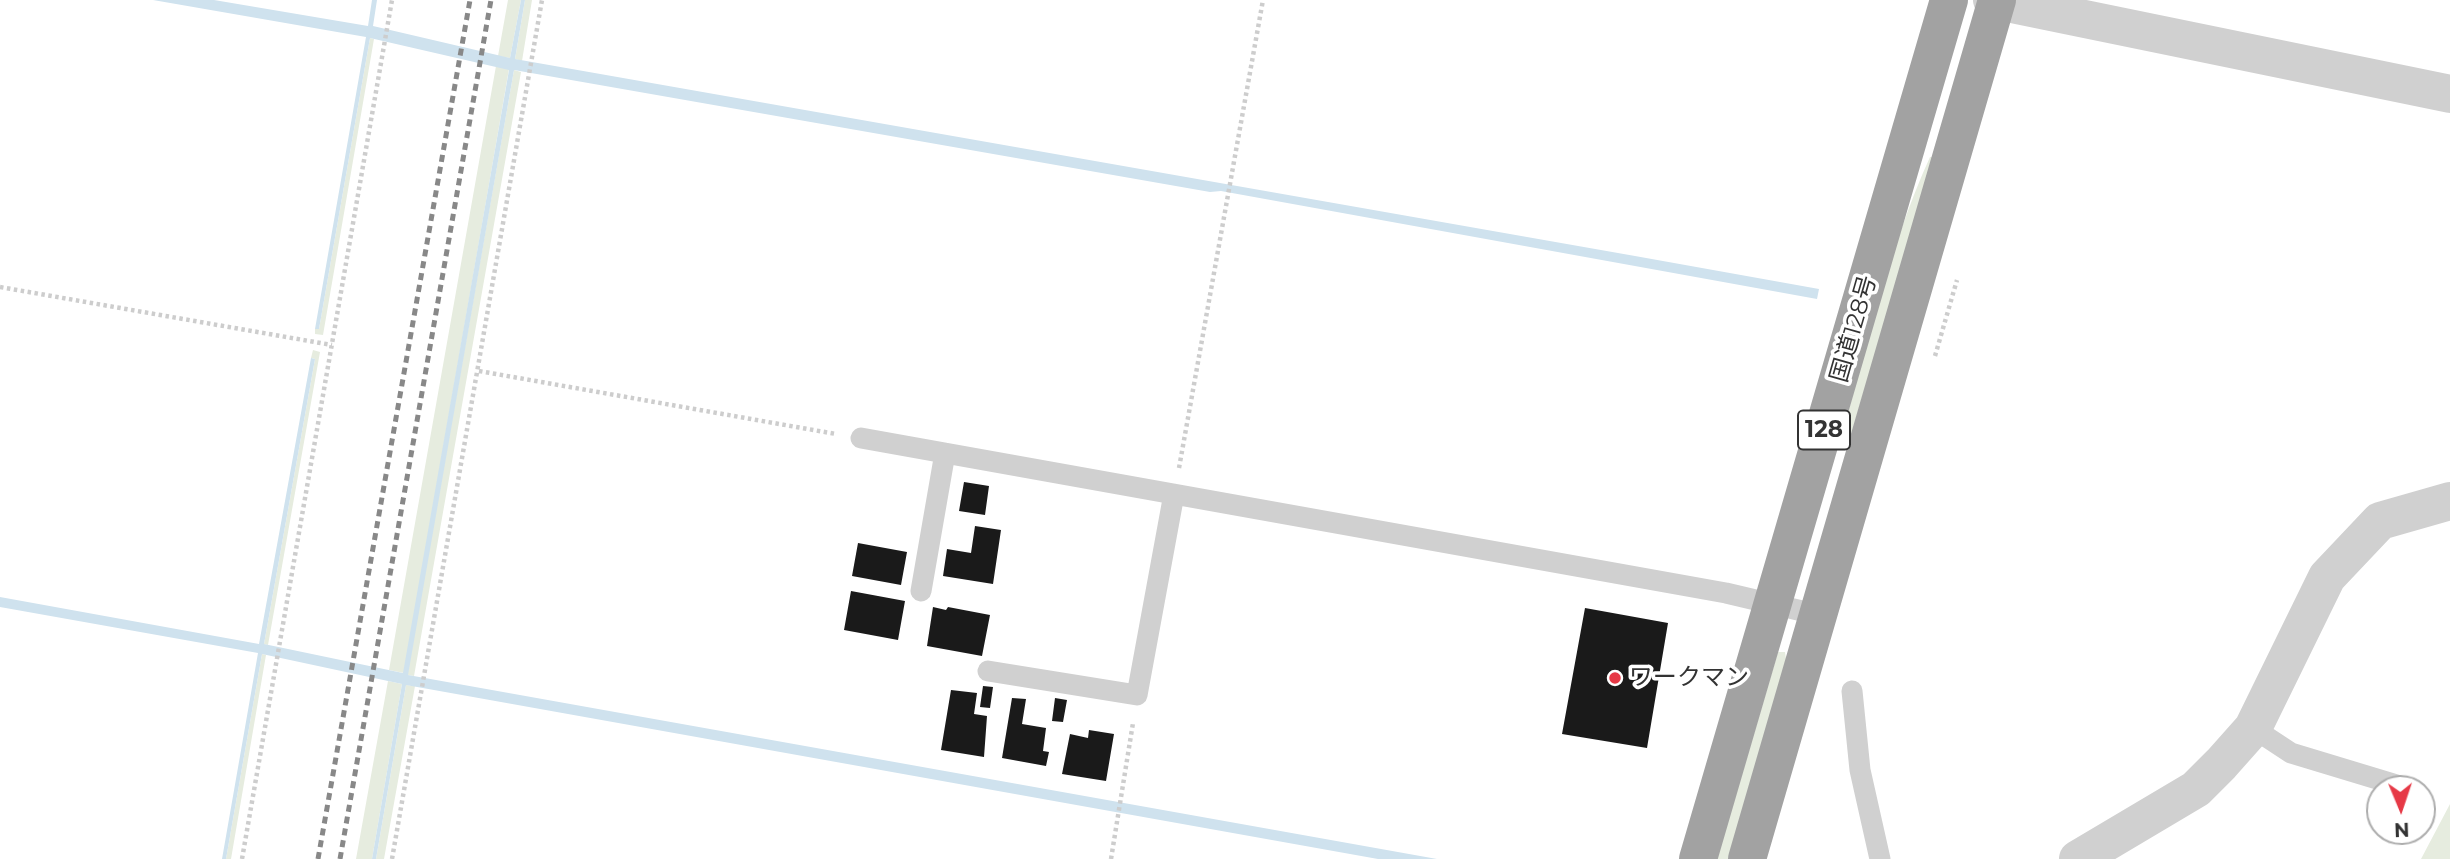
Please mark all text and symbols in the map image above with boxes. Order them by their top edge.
street label: 国道128号 [1825,272,1883,386]
road number: 128 [1798,410,1850,450]
place label: ワークマン [1629,664,1749,692]
marker: ワークマン [1607,670,1623,686]
north arrow [2366,775,2436,845]
text: N [2394,818,2410,841]

